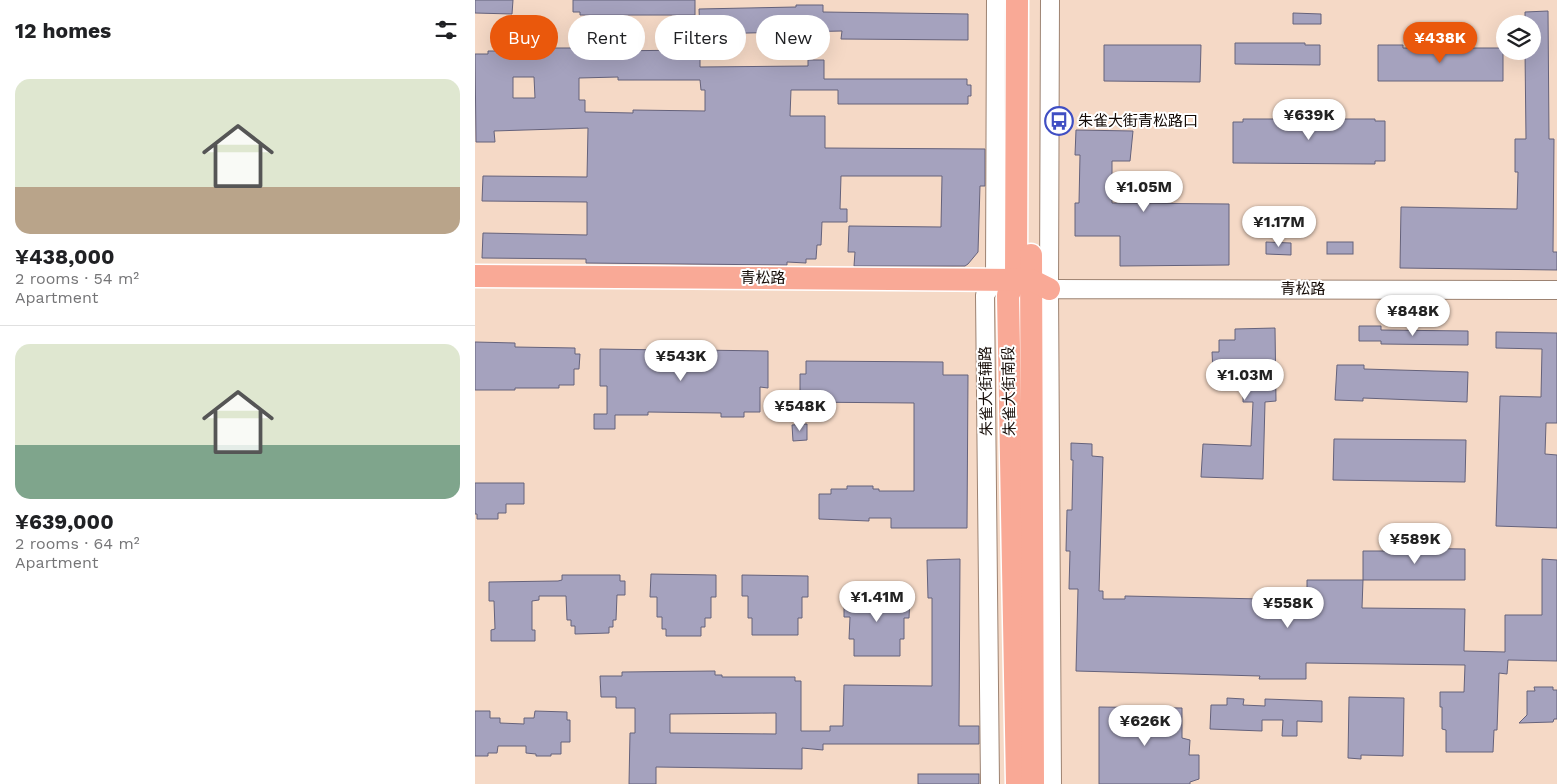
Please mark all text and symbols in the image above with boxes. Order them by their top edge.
chip: Buy [490,15,558,60]
chip: Rent [568,15,645,60]
chip: Filters [655,15,746,60]
chip: New [756,15,830,60]
map controls [1496,15,1541,60]
button: layers [1496,15,1541,60]
icon: filters [432,16,460,44]
text: 12 homes [15,18,111,43]
pin: ¥438K [1405,22,1475,64]
text: ¥438K [1414,28,1466,47]
pin: ¥639K [1274,98,1344,141]
text: ¥639K [1284,105,1334,124]
bus stop icon: 朱雀大街青松路口 [1044,106,1074,136]
icon: home [193,111,283,201]
place label: 朱雀大街青松路口 [1078,112,1198,130]
pin: ¥1.05M [1103,170,1185,213]
text: ¥1.05M [1116,177,1172,196]
pin: ¥1.17M [1238,206,1320,248]
text: ¥1.17M [1253,212,1305,231]
text: ¥438,000 [15,244,115,269]
text: 2 rooms · 54 m² [15,269,139,288]
street label: 青松路 [740,269,786,287]
street label: 青松路 [1280,280,1326,298]
text: Apartment [15,288,98,307]
pin: ¥848K [1378,294,1448,337]
text: ¥848K [1387,301,1439,320]
pin: ¥543K [646,340,716,382]
text: ¥543K [656,346,706,365]
street label: 朱雀大街辅路 [976,346,996,436]
street label: 朱雀大街南段 [999,346,1019,436]
pin: ¥1.03M [1204,358,1286,401]
text: ¥1.03M [1217,365,1273,384]
icon: home [193,377,283,467]
pin: ¥548K [765,390,835,432]
text: ¥548K [774,396,826,415]
text: ¥639,000 [15,509,114,534]
pin: ¥589K [1380,522,1450,565]
text: ¥589K [1390,529,1440,548]
text: 2 rooms · 64 m² [15,534,140,553]
text: Apartment [15,553,98,572]
pin: ¥1.41M [836,580,918,623]
pin: ¥558K [1253,586,1323,629]
text: ¥1.41M [850,587,904,606]
text: ¥558K [1263,593,1313,612]
pin: ¥626K [1110,704,1180,747]
text: ¥626K [1120,711,1171,730]

